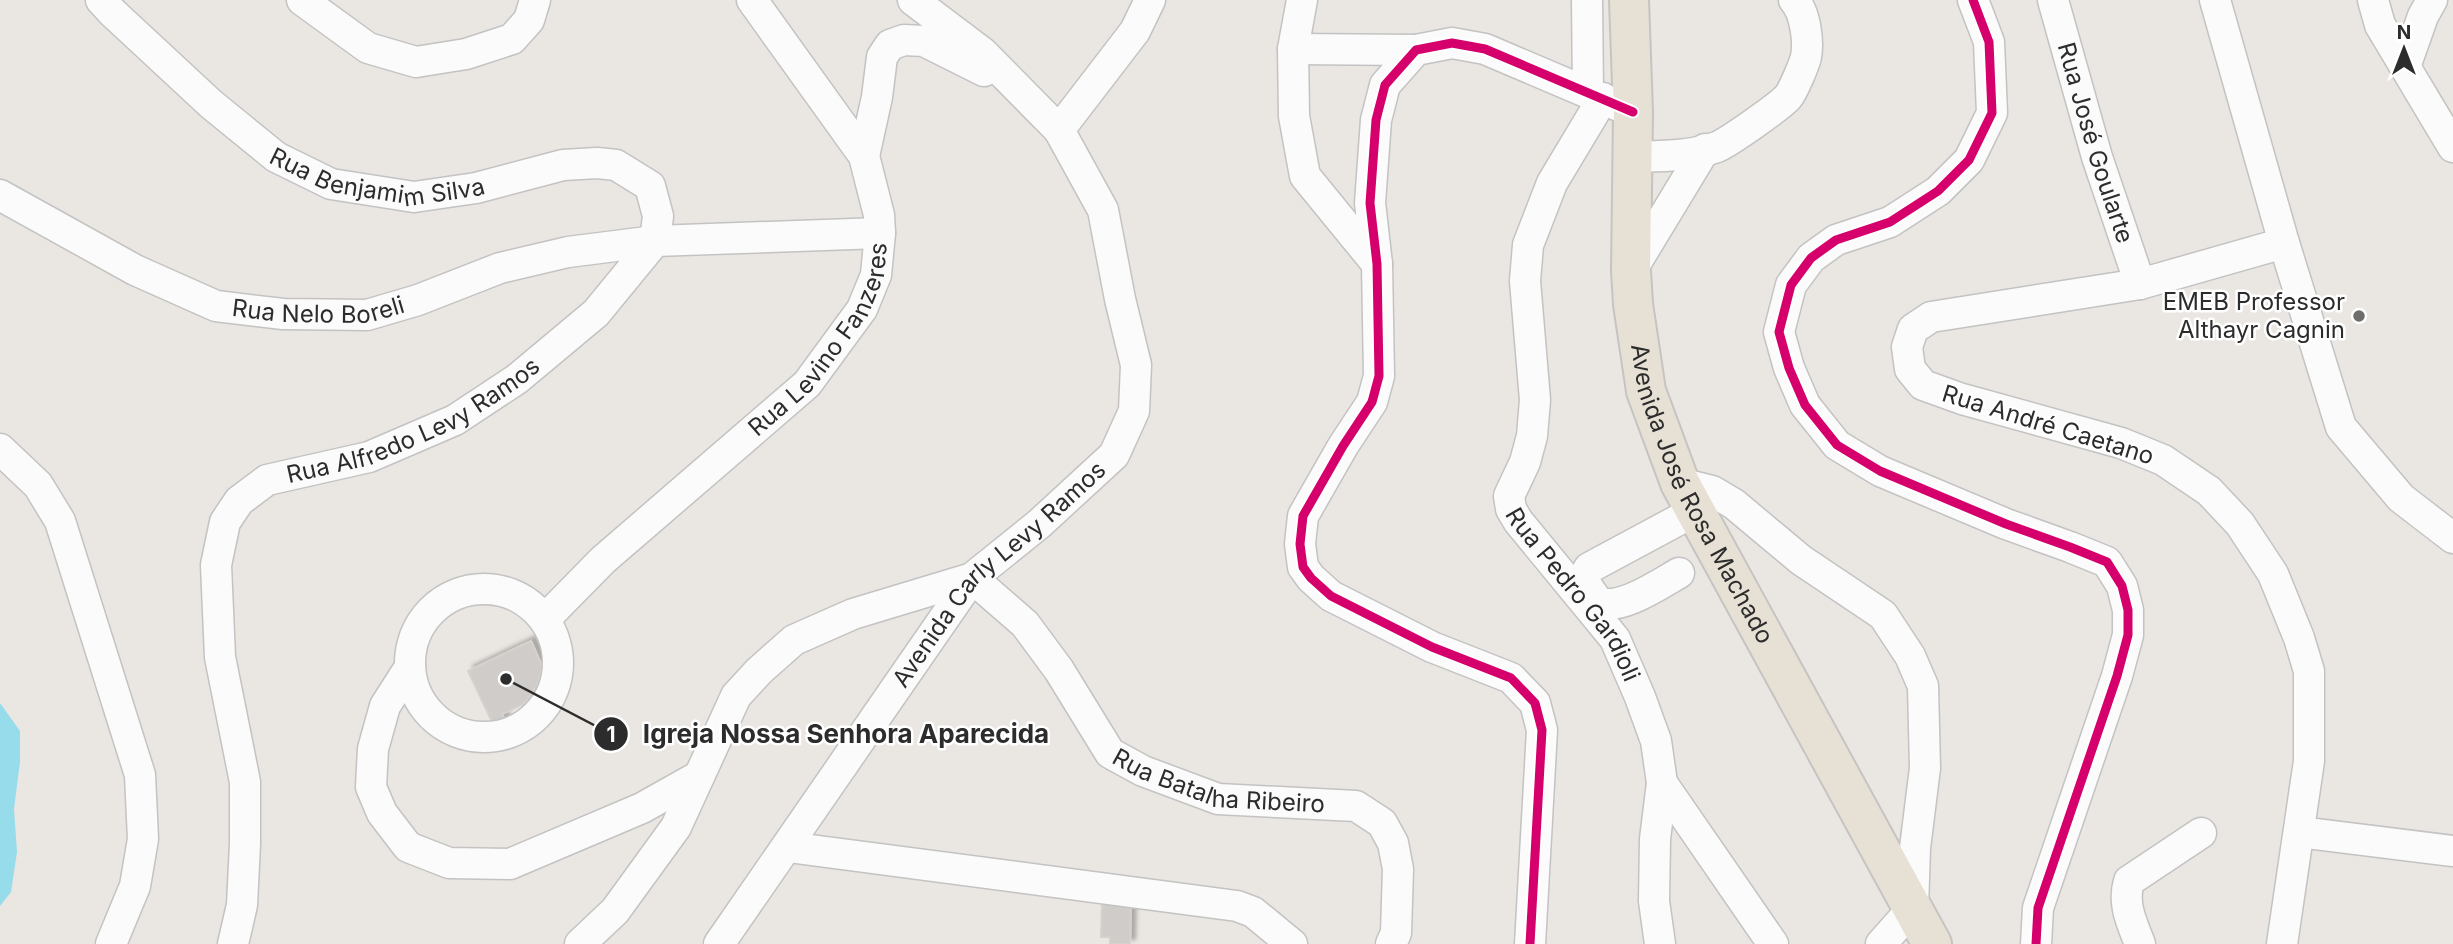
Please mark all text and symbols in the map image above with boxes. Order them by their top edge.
north arrow [2369,14,2439,84]
text: N [2397,21,2411,44]
street label: Rua José Goularte [2052,39,2140,247]
street label: Rua Benjamim Silva [265,141,488,212]
street label: Rua Levino Fanzeres [742,241,893,442]
place label: EMEB Professor Althayr Cagnin [2163,287,2345,344]
street label: Rua Nelo Boreli [231,290,407,329]
marker: EMEB Professor Althayr Cagnin [2351,308,2367,324]
street label: Avenida José Rosa Machado [1625,342,1780,649]
street label: Rua Alfredo Levy Ramos [284,351,545,489]
street label: Rua André Caetano [1939,379,2157,471]
street label: Avenida Carly Levy Ramos [886,455,1112,693]
street label: Rua Pedro Gardioli [1499,502,1646,685]
callout: Igreja Nossa Senhora Aparecida [594,711,1063,758]
text: Igreja Nossa Senhora Aparecida [643,718,1049,749]
text: 1 [606,722,616,747]
street label: Rua Batalha Ribeiro [1108,742,1325,818]

